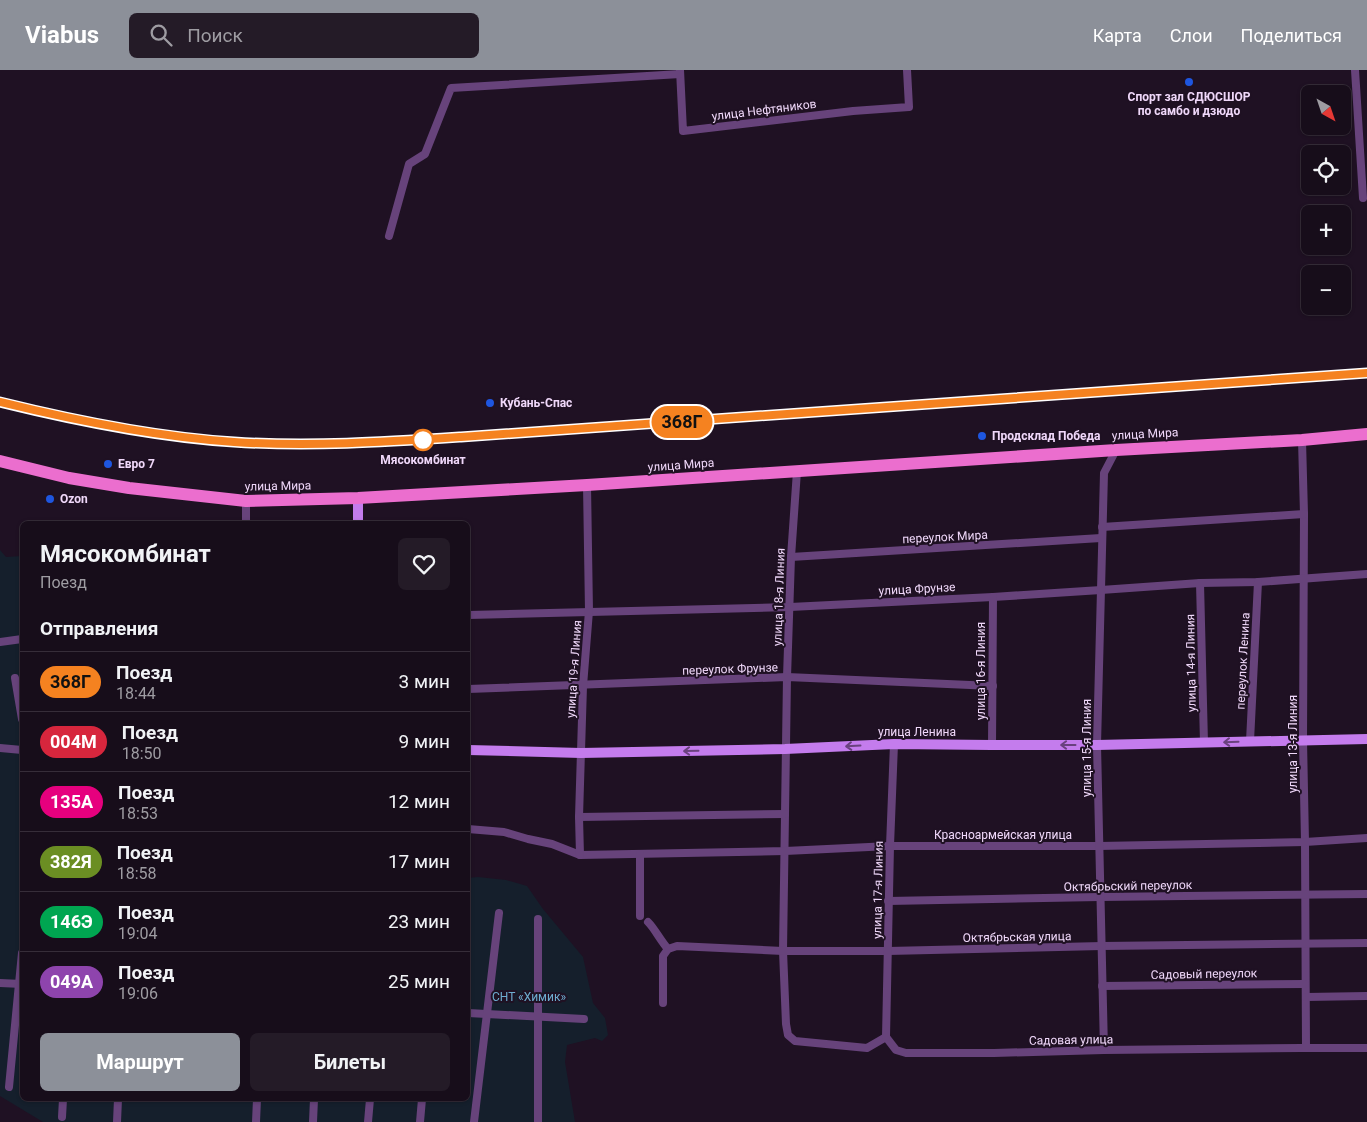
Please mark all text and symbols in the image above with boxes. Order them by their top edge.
search box [129,13,479,58]
text: Viabus [25,21,99,49]
icon: search [147,21,175,49]
text: Поиск [187,24,243,47]
text: Карта [1093,25,1142,46]
text: Слои [1170,25,1213,46]
text: Поделиться [1241,25,1342,46]
marker: Спорт зал СДЮСШОР по самбо и дзюдо [1183,76,1195,88]
north arrow [1301,85,1351,135]
map controls [1301,85,1351,315]
place label: Спорт зал СДЮСШОР по самбо и дзюдо [1128,90,1251,118]
street label: улица Нефтяников [711,97,817,123]
button: locate [1301,145,1351,195]
button: + [1301,205,1351,255]
button: − [1301,265,1351,315]
place label: Кубань-Спас [500,396,572,410]
marker: Кубань-Спас [484,397,496,409]
line badge: 368Г [647,406,717,438]
text: 368Г [661,411,703,432]
street label: улица Мира [1111,425,1179,443]
marker: Мясокомбинат [412,429,434,451]
place label: Продсклад Победа [992,429,1101,443]
marker: Продсклад Победа [976,430,988,442]
place label: Мясокомбинат [380,453,466,467]
street label: улица Мира [647,456,715,474]
place label: Евро 7 [118,457,155,471]
marker: Евро 7 [102,458,114,470]
street label: улица Мира [245,478,311,494]
place label: Ozon [60,492,88,506]
marker: Ozon [44,493,56,505]
street label: переулок Мира [902,528,988,546]
button: heart [398,538,450,590]
text: Мясокомбинат [40,540,211,568]
street label: улица 18-я Линия [770,548,788,646]
text: Поезд [40,573,87,592]
street label: улица Фрунзе [878,580,956,598]
street label: переулок Ленина [1233,612,1253,710]
street label: улица 14-я Линия [1183,614,1199,712]
text: Отправления [40,617,158,640]
street label: улица 19-я Линия [564,620,584,718]
street label: улица 16-я Линия [974,622,988,720]
street label: переулок Фрунзе [682,660,778,678]
text: Поезд [116,661,172,684]
text: 3 мин [399,670,450,693]
text: 368Г [50,671,91,692]
text: 18:44 [116,684,156,703]
street label: улица 13-я Линия [1286,695,1300,793]
street label: улица 15-я Линия [1080,699,1094,797]
text: Поезд [122,721,178,744]
street label: улица Ленина [878,725,956,739]
text: 9 мин [399,730,450,753]
text: 004М [50,731,97,752]
one-way arrow [1223,737,1239,746]
one-way arrow [1061,740,1077,750]
one-way arrow [846,741,862,750]
text: 18:50 [122,744,162,763]
one-way arrow [683,746,700,756]
text: Поезд [118,781,174,804]
text: 12 мин [388,790,450,813]
text: 135А [50,791,93,812]
text: 18:53 [118,804,158,823]
street label: Красноармейская улица [934,828,1072,842]
text: Поезд [117,841,173,864]
street label: улица 17-я Линия [870,841,886,939]
text: 17 мин [388,850,450,873]
text: 382Я [50,851,92,872]
text: 18:58 [117,864,157,883]
street label: Октябрьский переулок [1064,878,1193,894]
text: Поезд [118,901,174,924]
text: 23 мин [388,910,450,933]
text: 146Э [50,911,93,932]
text: 19:04 [118,924,158,943]
street label: Октябрьская улица [963,929,1071,945]
text: Поезд [118,961,174,984]
street label: Садовый переулок [1151,966,1258,982]
text: 25 мин [388,970,450,993]
text: 049А [50,971,93,992]
text: 19:06 [118,984,158,1003]
park label: СНТ «Химик» [492,990,566,1004]
street label: Садовая улица [1029,1032,1113,1048]
button: Маршрут [40,1033,240,1091]
button: Билеты [250,1033,450,1091]

